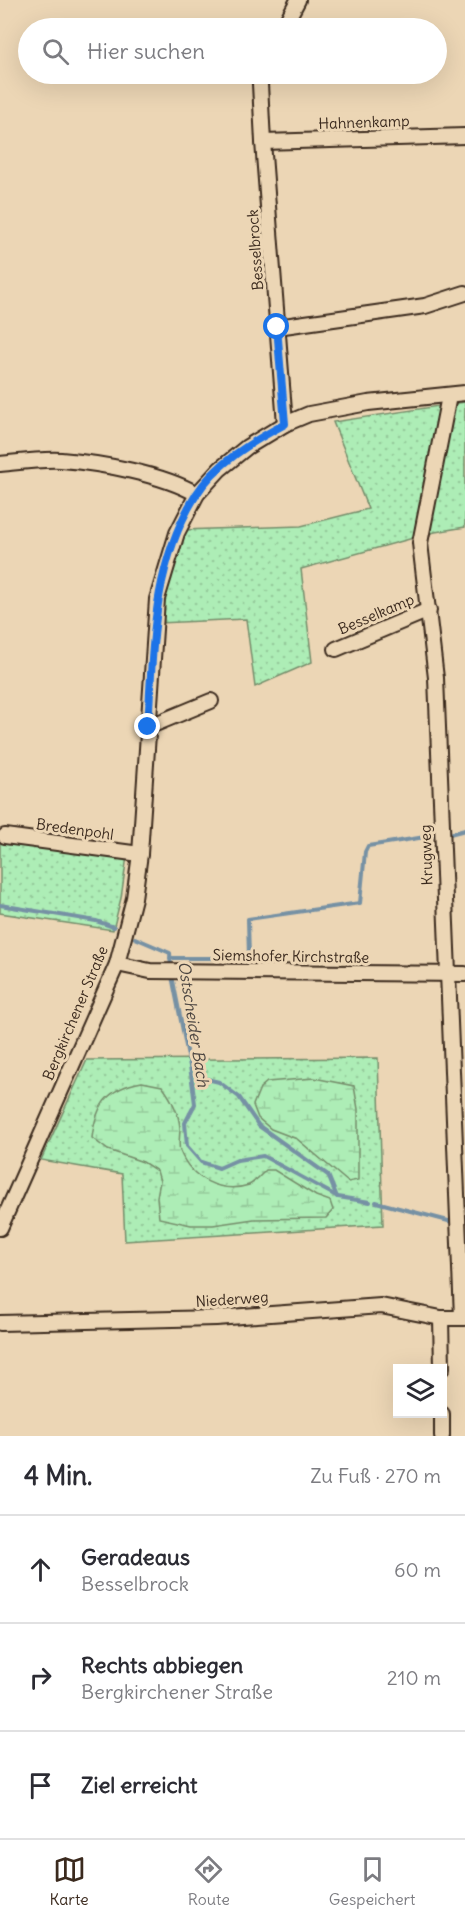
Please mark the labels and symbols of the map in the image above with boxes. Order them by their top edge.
street label: Hahnenkamp [318,111,410,133]
street label: Besselbrock [243,209,267,291]
route start [263,313,289,339]
street label: Besselkamp [335,589,417,639]
route end [134,713,160,739]
street label: Bredenpohl [35,814,115,844]
street label: Krugweg [415,824,437,886]
street label: Bergkirchener Straße [38,943,112,1083]
street label: Siemshofer Kirchstraße [213,945,369,967]
water label: Ostscheider Bach [174,960,214,1089]
street label: Niederweg [195,1287,269,1311]

